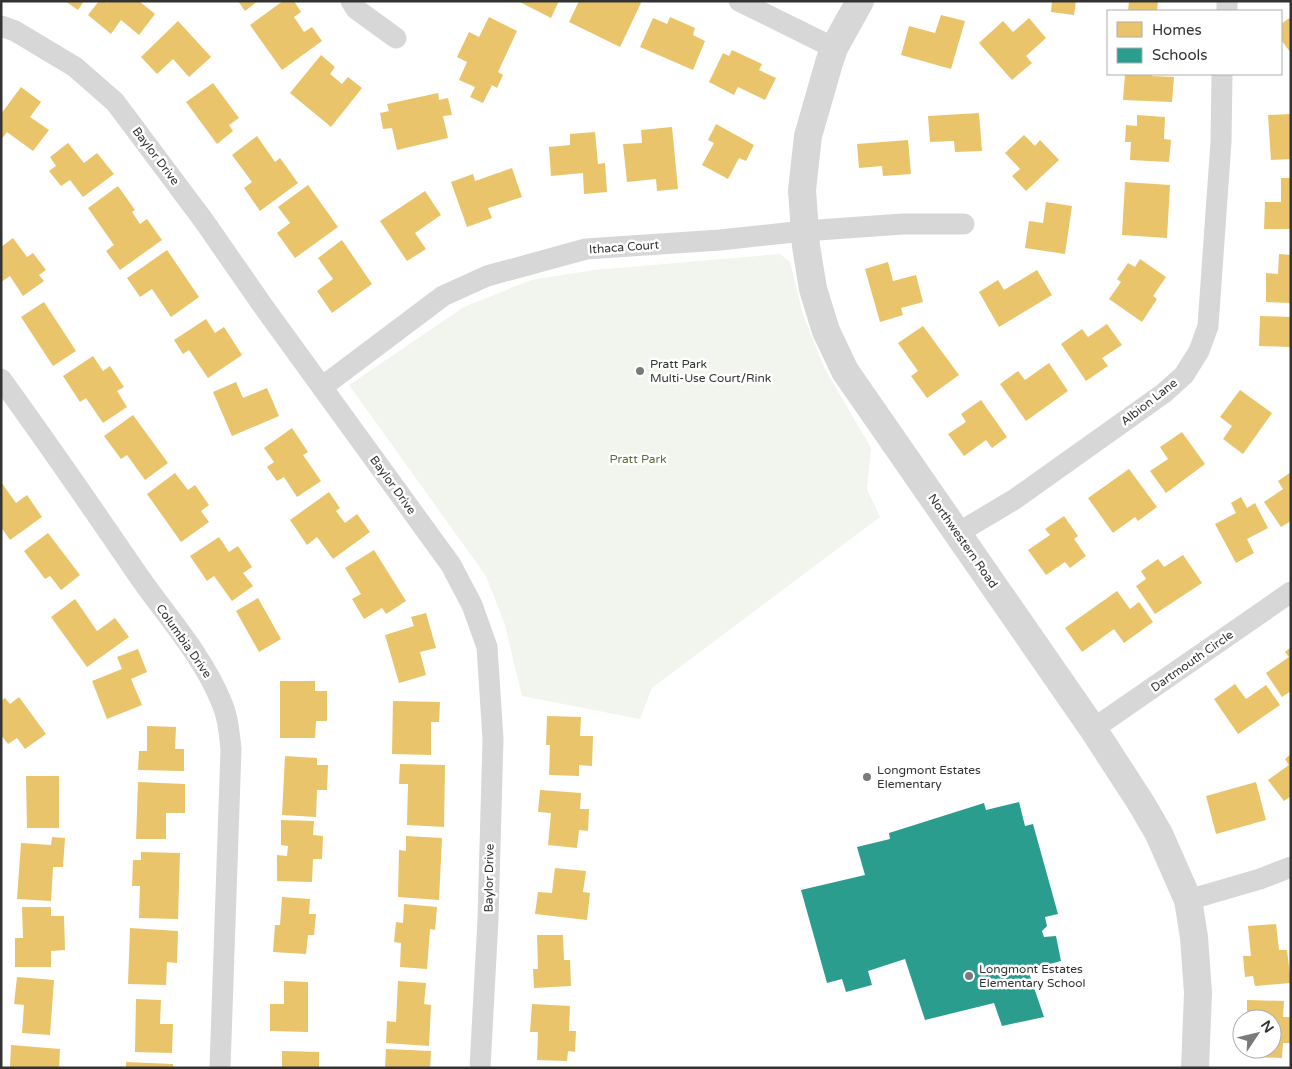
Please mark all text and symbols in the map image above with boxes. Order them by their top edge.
legend [1107,10,1282,75]
text: Homes [1152,21,1202,39]
text: Schools [1152,46,1208,64]
street label: Baylor Drive [130,124,182,188]
street label: Ithaca Court [589,238,660,256]
place label: Pratt Park Multi-Use Court/Rink [650,357,772,385]
marker: Pratt Park Multi-Use Court/Rink [634,365,646,377]
street label: Albion Lane [1118,375,1180,428]
park label: Pratt Park [609,452,667,466]
street label: Baylor Drive [367,453,419,517]
street label: Northwestern Road [925,491,1001,591]
street label: Columbia Drive [153,601,215,681]
street label: Dartmouth Circle [1148,627,1236,695]
place label: Longmont Estates Elementary [877,763,981,791]
marker: Longmont Estates Elementary [861,771,873,783]
street label: Baylor Drive [481,843,497,913]
place label: Longmont Estates Elementary School [979,962,1086,990]
marker: Longmont Estates Elementary School [963,970,975,982]
north arrow [1232,1009,1282,1059]
text: N [1257,1017,1277,1036]

